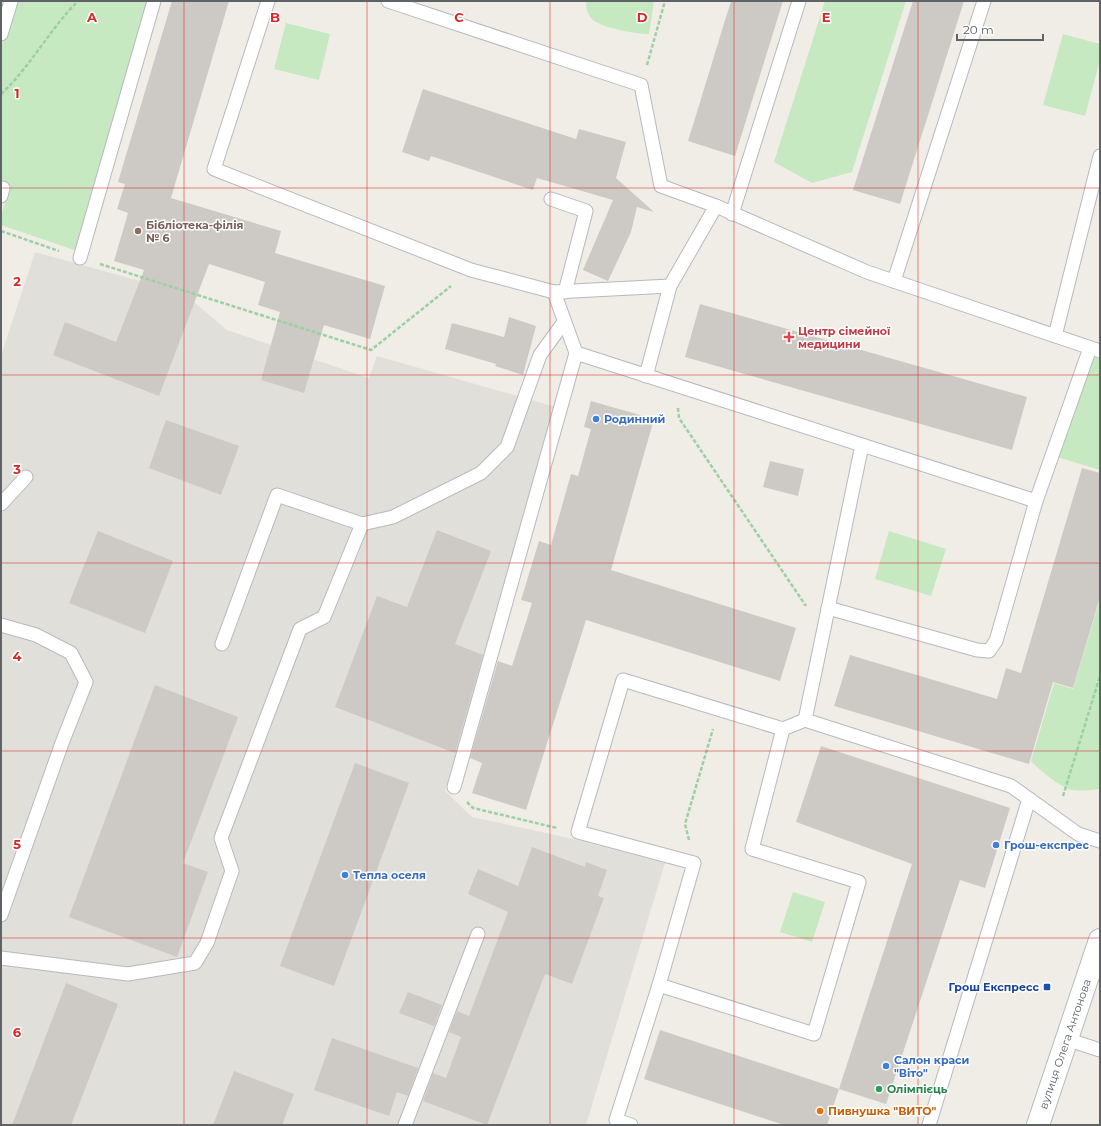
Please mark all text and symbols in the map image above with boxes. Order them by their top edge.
text: A [86,9,98,25]
text: B [270,9,280,25]
text: C [454,9,464,25]
text: D [637,9,648,25]
text: E [822,9,831,25]
scale bar [957,16,1043,42]
text: 20 m [963,22,994,37]
text: 1 [14,85,20,101]
place label: Бібліотека-філія № 6 [146,218,243,245]
marker: Бібліотека-філія № 6 [133,226,143,236]
text: 2 [13,273,21,289]
place label: Центр сімейної медицини [798,324,891,351]
marker: Центр сімейної медицини [783,331,795,343]
place label: Родинний [604,412,665,426]
marker: Родинний [591,414,601,424]
text: 3 [12,461,21,477]
text: 4 [13,648,22,664]
text: 5 [13,836,21,852]
place label: Грош-експрес [1004,838,1089,852]
marker: Грош-експрес [991,840,1001,850]
place label: Тепла оселя [353,868,426,882]
marker: Тепла оселя [340,870,350,880]
street label: вулиця Олега Антонова [1036,977,1094,1111]
place label: Грош Експресс [948,980,1039,994]
marker: Грош Експресс [1042,982,1052,992]
text: 6 [13,1024,22,1040]
place label: Салон краси "Віто" [894,1053,969,1080]
marker: Салон краси "Віто" [881,1061,891,1071]
place label: Олімпієць [887,1082,948,1096]
marker: Олімпієць [874,1084,884,1094]
place label: Пивнушка "ВИТО" [828,1104,936,1118]
marker: Пивнушка "ВИТО" [815,1106,825,1116]

